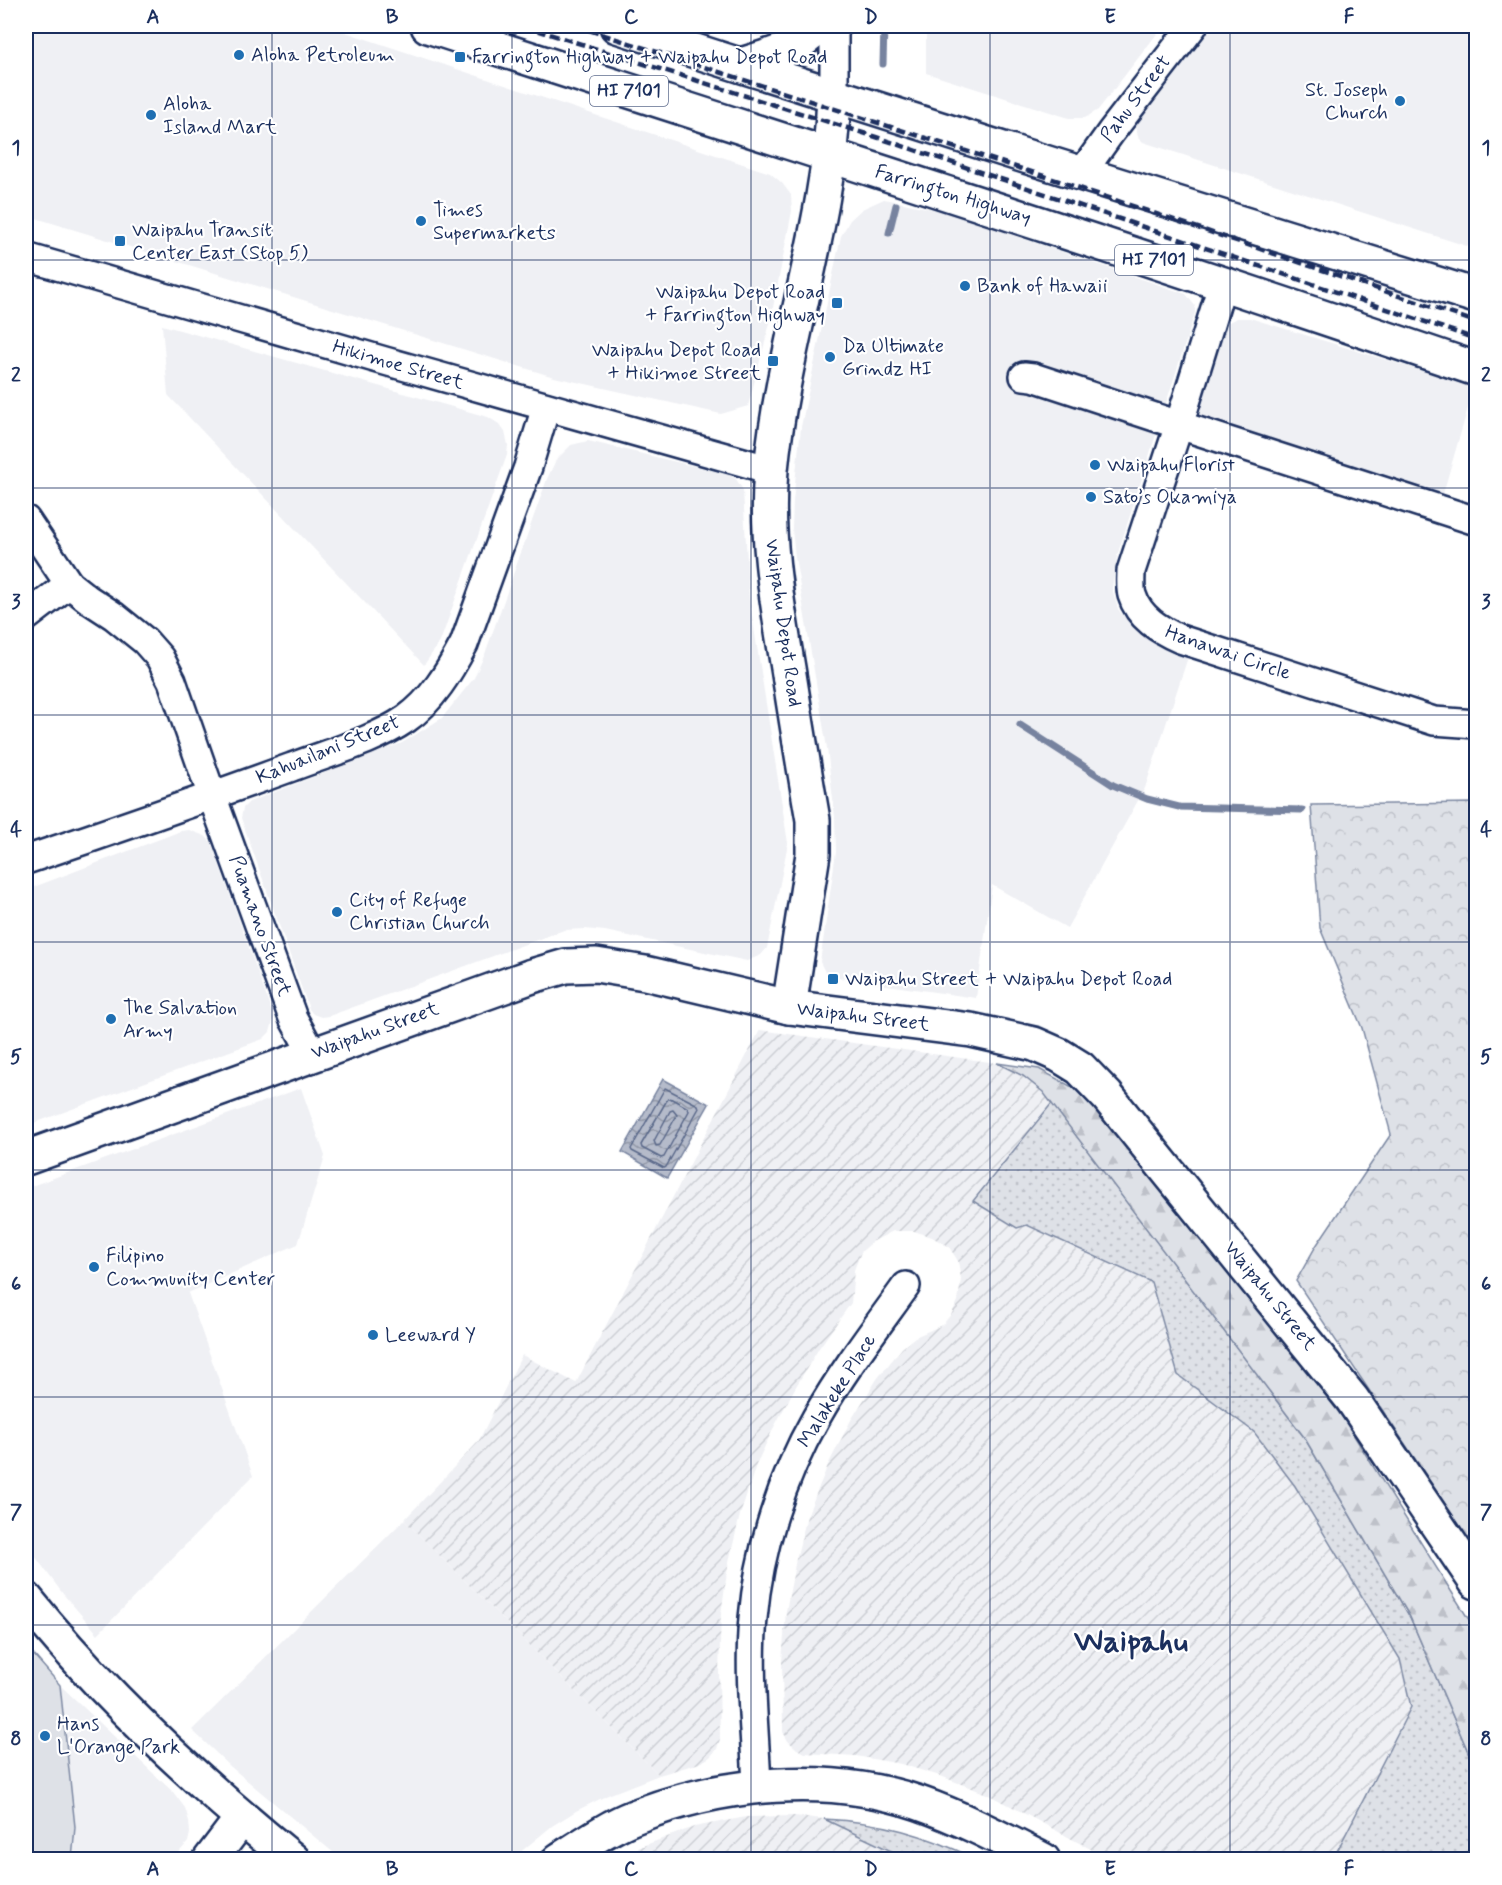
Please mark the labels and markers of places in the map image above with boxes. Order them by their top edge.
place label: Aloha Petroleum [251,42,395,69]
place label: Farrington Highway + Waipahu Depot Road [472,44,827,73]
marker: Aloha Petroleum [232,48,246,62]
marker: Farrington Highway + Waipahu Depot Road [453,50,467,64]
place label: St. Joseph Church [1305,77,1388,127]
place label: Aloha Island Mart [163,91,277,141]
marker: St. Joseph Church [1393,94,1407,108]
marker: Aloha Island Mart [144,108,158,122]
place label: Times Supermarkets [433,197,556,247]
marker: Times Supermarkets [414,214,428,228]
place label: Waipahu Transit Center East (Stop 5) [132,217,308,267]
marker: Waipahu Transit Center East (Stop 5) [113,234,127,248]
place label: Bank of Hawaii [977,273,1107,300]
place label: Waipahu Depot Road + Farrington Highway [644,279,825,331]
marker: Bank of Hawaii [958,279,972,293]
marker: Waipahu Depot Road + Farrington Highway [830,296,844,310]
place label: Da Ultimate Grindz HI [842,333,944,383]
place label: Waipahu Depot Road + Hikimoe Street [592,337,761,387]
marker: Da Ultimate Grindz HI [823,350,837,364]
marker: Waipahu Depot Road + Hikimoe Street [766,354,780,368]
place label: Waipahu Florist [1107,452,1235,479]
marker: Waipahu Florist [1088,458,1102,472]
place label: Sato’s Okamiya [1103,484,1237,511]
marker: Sato’s Okamiya [1084,490,1098,504]
place label: City of Refuge Christian Church [349,887,490,937]
marker: City of Refuge Christian Church [330,905,344,919]
place label: Waipahu Street + Waipahu Depot Road [845,966,1172,993]
marker: Waipahu Street + Waipahu Depot Road [826,972,840,986]
place label: The Salvation Army [123,995,237,1045]
marker: The Salvation Army [104,1012,118,1026]
place label: Filipino Community Center [106,1243,275,1293]
marker: Filipino Community Center [87,1260,101,1274]
place label: Leeward Y [385,1322,476,1349]
marker: Leeward Y [366,1328,380,1342]
place label: Hans L'Orange Park [57,1711,180,1762]
marker: Hans L'Orange Park [38,1729,52,1743]

